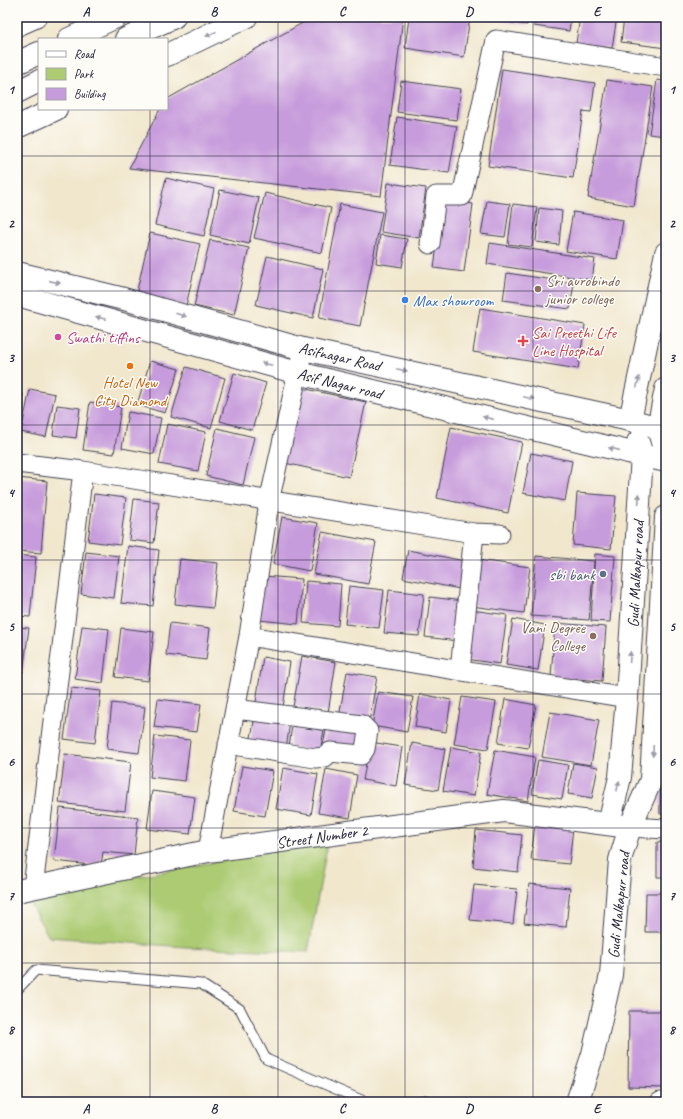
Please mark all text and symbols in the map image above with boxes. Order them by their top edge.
text: A [83,4,91,20]
text: B [211,4,219,20]
text: C [339,4,347,20]
text: D [465,4,474,20]
text: E [594,4,603,20]
one-way arrow [205,31,216,37]
legend [38,38,168,110]
text: Road [74,46,96,62]
text: Park [74,66,95,82]
text: 1 [8,82,16,98]
text: 1 [669,82,677,98]
text: Building [74,86,106,102]
text: 2 [8,216,15,232]
text: 2 [669,216,676,232]
place label: Sri aurobindo junior college [544,271,621,309]
one-way arrow [49,280,61,286]
marker: Sri aurobindo junior college [533,284,543,294]
place label: Max showroom [413,291,495,311]
marker: Max showroom [400,295,410,305]
one-way arrow [175,312,187,318]
one-way arrow [95,315,107,321]
place label: Sai Preethi Life Line Hospital [532,323,618,361]
place label: Swathi tiffins [66,328,141,348]
marker: Swathi tiffins [53,332,63,342]
marker: Sai Preethi Life Line Hospital [517,335,529,347]
street label: Asifnagar Road [297,338,385,377]
text: 3 [8,350,15,366]
text: 3 [669,350,676,366]
marker: Hotel New City Diamond [125,361,135,371]
one-way arrow [260,361,272,367]
street label: Asif Nagar road [295,364,387,405]
one-way arrow [396,368,408,374]
place label: Hotel New City Diamond [94,373,169,411]
one-way arrow [636,376,642,388]
one-way arrow [523,395,535,401]
one-way arrow [482,415,494,421]
one-way arrow [608,445,621,451]
text: 4 [8,485,16,501]
text: 4 [669,485,677,501]
one-way arrow [635,493,642,505]
street label: Gudi Malkapur road [623,518,649,628]
place label: sbi bank [549,565,596,585]
marker: sbi bank [598,569,608,579]
place label: Vani Degree College [521,618,587,656]
text: 5 [8,619,15,635]
text: 5 [669,619,676,635]
marker: Vani Degree College [588,631,598,641]
one-way arrow [627,651,634,663]
one-way arrow [650,745,657,757]
text: 6 [8,754,15,770]
text: 6 [669,754,676,770]
one-way arrow [615,780,621,792]
street label: Street Number 2 [275,820,371,853]
street label: Gudi Malkapur road [603,848,635,959]
text: 7 [8,888,15,904]
text: 7 [669,888,676,904]
text: 8 [8,1022,16,1038]
text: 8 [669,1022,677,1038]
text: A [83,1101,91,1117]
text: B [211,1101,219,1117]
text: C [339,1101,347,1117]
text: D [465,1101,474,1117]
text: E [594,1101,603,1117]

